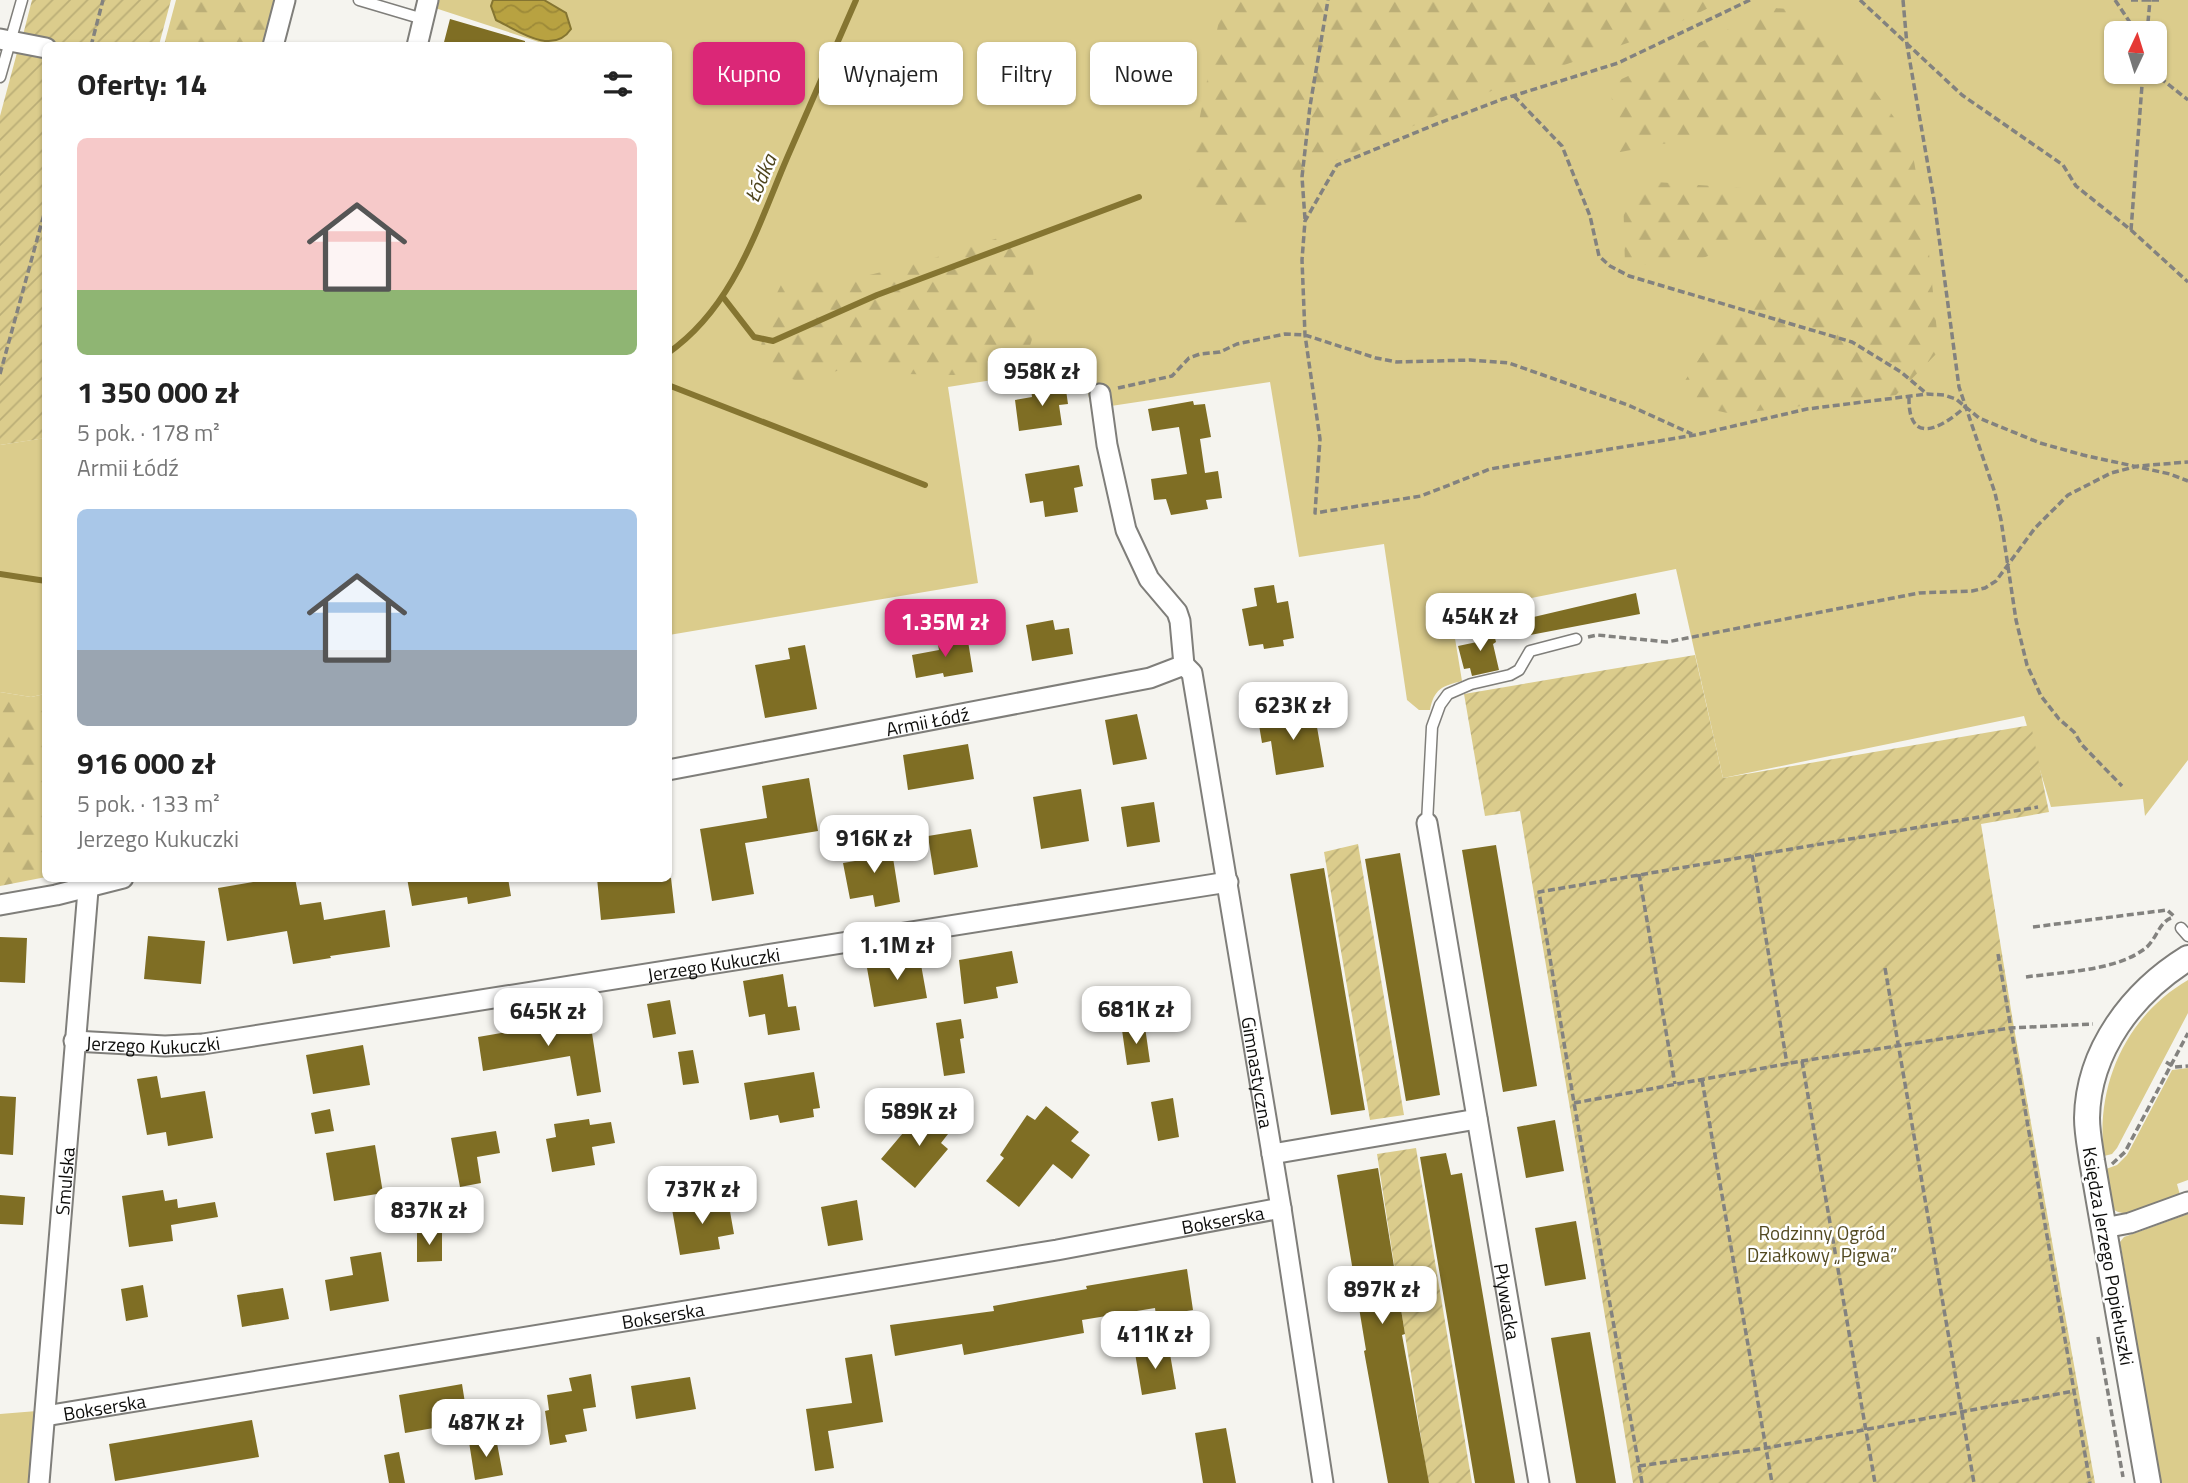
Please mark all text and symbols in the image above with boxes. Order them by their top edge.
north arrow [2104,21,2166,84]
map controls [2104,21,2167,84]
chip: Kupno [693,42,805,105]
chip: Wynajem [819,42,963,105]
chip: Filtry [977,42,1076,105]
chip: Nowe [1090,42,1197,105]
text: Oferty: 14 [77,61,207,107]
icon: filters [599,65,637,103]
water label: Łódka [736,148,785,207]
icon: home [294,184,420,310]
pin: 958K zł [977,348,1107,408]
text: 958K zł [1004,353,1080,388]
text: 1 350 000 zł [77,369,239,415]
text: 5 pok. · 178 m² [77,415,220,450]
text: Armii Łódź [77,450,179,485]
icon: home [294,555,420,681]
pin: 454K zł [1415,594,1545,653]
text: 454K zł [1442,598,1518,633]
pin: 1.35M zł [873,600,1017,659]
text: 1.35M zł [901,604,989,639]
pin: 623K zł [1228,682,1358,742]
text: 623K zł [1255,687,1331,722]
street label: Armii Łódź [883,698,971,743]
text: 916 000 zł [77,740,216,786]
text: 5 pok. · 133 m² [77,786,220,821]
pin: 916K zł [809,816,939,875]
text: 916K zł [836,820,912,855]
text: Jerzego Kukuczki [77,821,239,856]
pin: 1.1M zł [832,922,962,982]
text: 1.1M zł [859,927,935,962]
street label: Jerzego Kukuczki [645,939,782,988]
pin: 681K zł [1071,986,1201,1046]
pin: 645K zł [483,988,613,1048]
text: 681K zł [1098,991,1174,1026]
text: 645K zł [510,993,586,1028]
street label: Gimnastyczna [1235,1014,1282,1131]
street label: Jerzego Kukuczki [85,1027,222,1061]
pin: 589K zł [854,1088,984,1148]
text: 589K zł [881,1093,957,1128]
street label: Smulska [47,1145,81,1216]
street label: Księdza Jerzego Popiełuszki [2076,1145,2142,1367]
pin: 737K zł [637,1166,767,1226]
text: 737K zł [664,1171,740,1206]
pin: 837K zł [364,1188,494,1247]
text: 837K zł [391,1192,467,1227]
street label: Bokserska [1179,1197,1267,1241]
park label: Rodzinny Ogród Działkowy „Pigwa” [1747,1218,1897,1269]
street label: Pływacka [1487,1261,1529,1342]
pin: 897K zł [1317,1266,1447,1326]
text: 897K zł [1344,1271,1420,1306]
street label: Bokserska [619,1294,707,1336]
pin: 411K zł [1090,1312,1220,1371]
text: 411K zł [1117,1316,1193,1351]
street label: Bokserska [61,1385,148,1427]
pin: 487K zł [421,1400,551,1459]
text: 487K zł [448,1404,524,1439]

